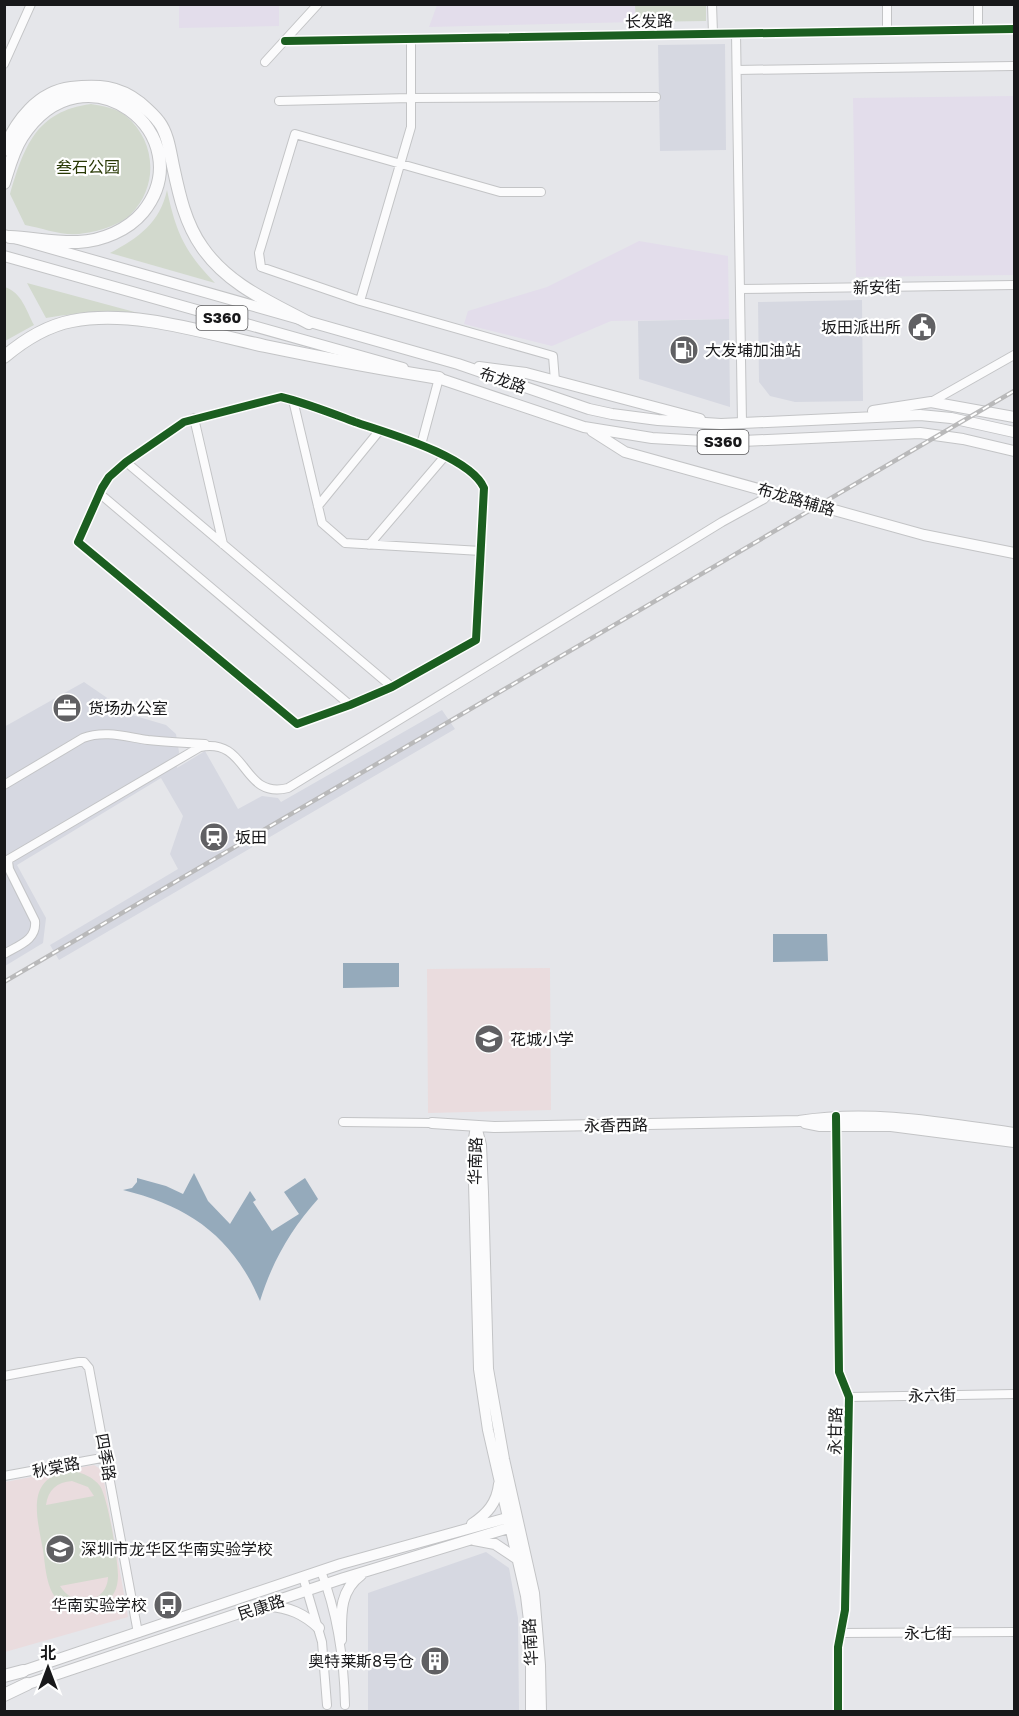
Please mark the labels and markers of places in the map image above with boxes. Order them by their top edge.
public building icon: 坂田派出所 [906,311,938,343]
place label: 坂田派出所 [821,317,901,337]
fuel station icon: 大发埔加油站 [668,334,700,366]
place label: 大发埔加油站 [705,340,801,360]
office icon: 货场办公室 [51,692,83,724]
place label: 货场办公室 [88,698,168,718]
station icon: 坂田 [198,821,230,853]
place label: 坂田 [235,827,267,847]
school or university icon: 花城小学 [473,1023,505,1055]
place label: 花城小学 [510,1029,574,1049]
school or university icon: 深圳市龙华区华南实验学校 [44,1533,76,1565]
place label: 深圳市龙华区华南实验学校 [81,1539,273,1559]
bus stop icon: 华南实验学校 [152,1589,184,1621]
place label: 华南实验学校 [51,1595,147,1615]
building icon: 奥特莱斯8号仓 [419,1645,451,1677]
place label: 奥特莱斯8号仓 [308,1651,414,1671]

